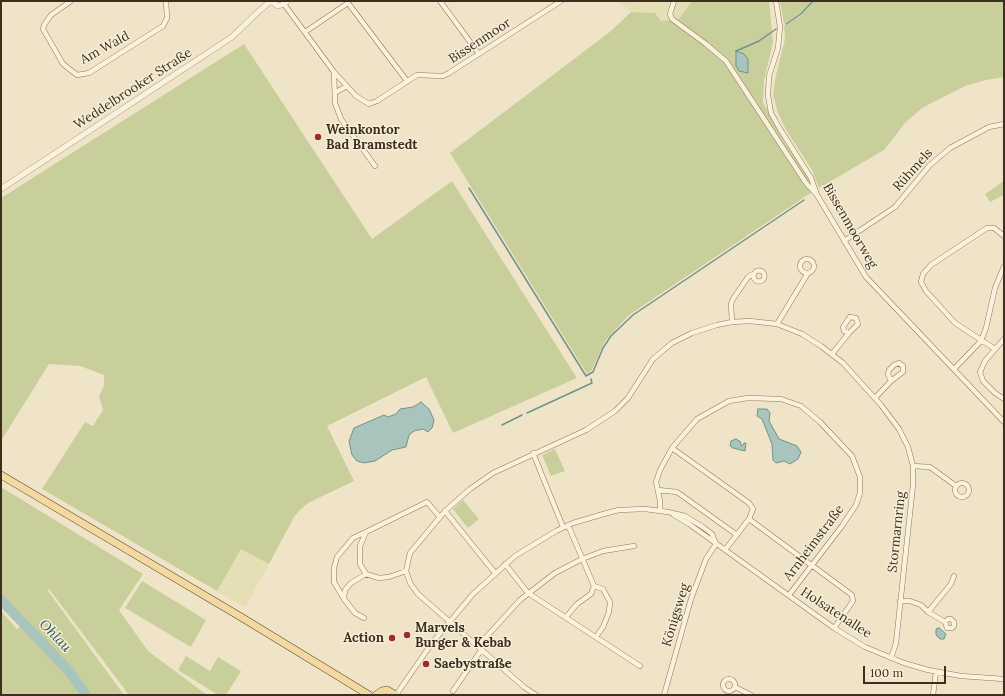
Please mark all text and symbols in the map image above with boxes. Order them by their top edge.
street label: Bissenmoor [446,15,514,67]
street label: Am Wald [78,28,132,68]
street label: Weddelbrooker Straße [71,45,195,133]
place label: Weinkontor Bad Bramstedt [326,122,418,153]
marker: Weinkontor Bad Bramstedt [313,132,323,142]
street label: Rühmels [890,145,936,195]
street label: Bissenmoorweg [819,181,881,271]
street label: Stormarnring [885,491,909,573]
street label: Arnheimstraße [780,502,848,584]
street label: Königsweg [659,581,693,649]
street label: Holsatenallee [798,584,874,642]
water label: Ohlau [35,616,75,656]
place label: Marvels Burger & Kebab [415,620,511,651]
place label: Action [343,630,384,646]
marker: Marvels Burger & Kebab [402,630,412,640]
marker: Action [387,633,397,643]
place label: Saebystraße [434,656,512,672]
scale bar [865,658,948,684]
marker: Saebystraße [421,659,431,669]
text: 100 m [870,665,903,680]

